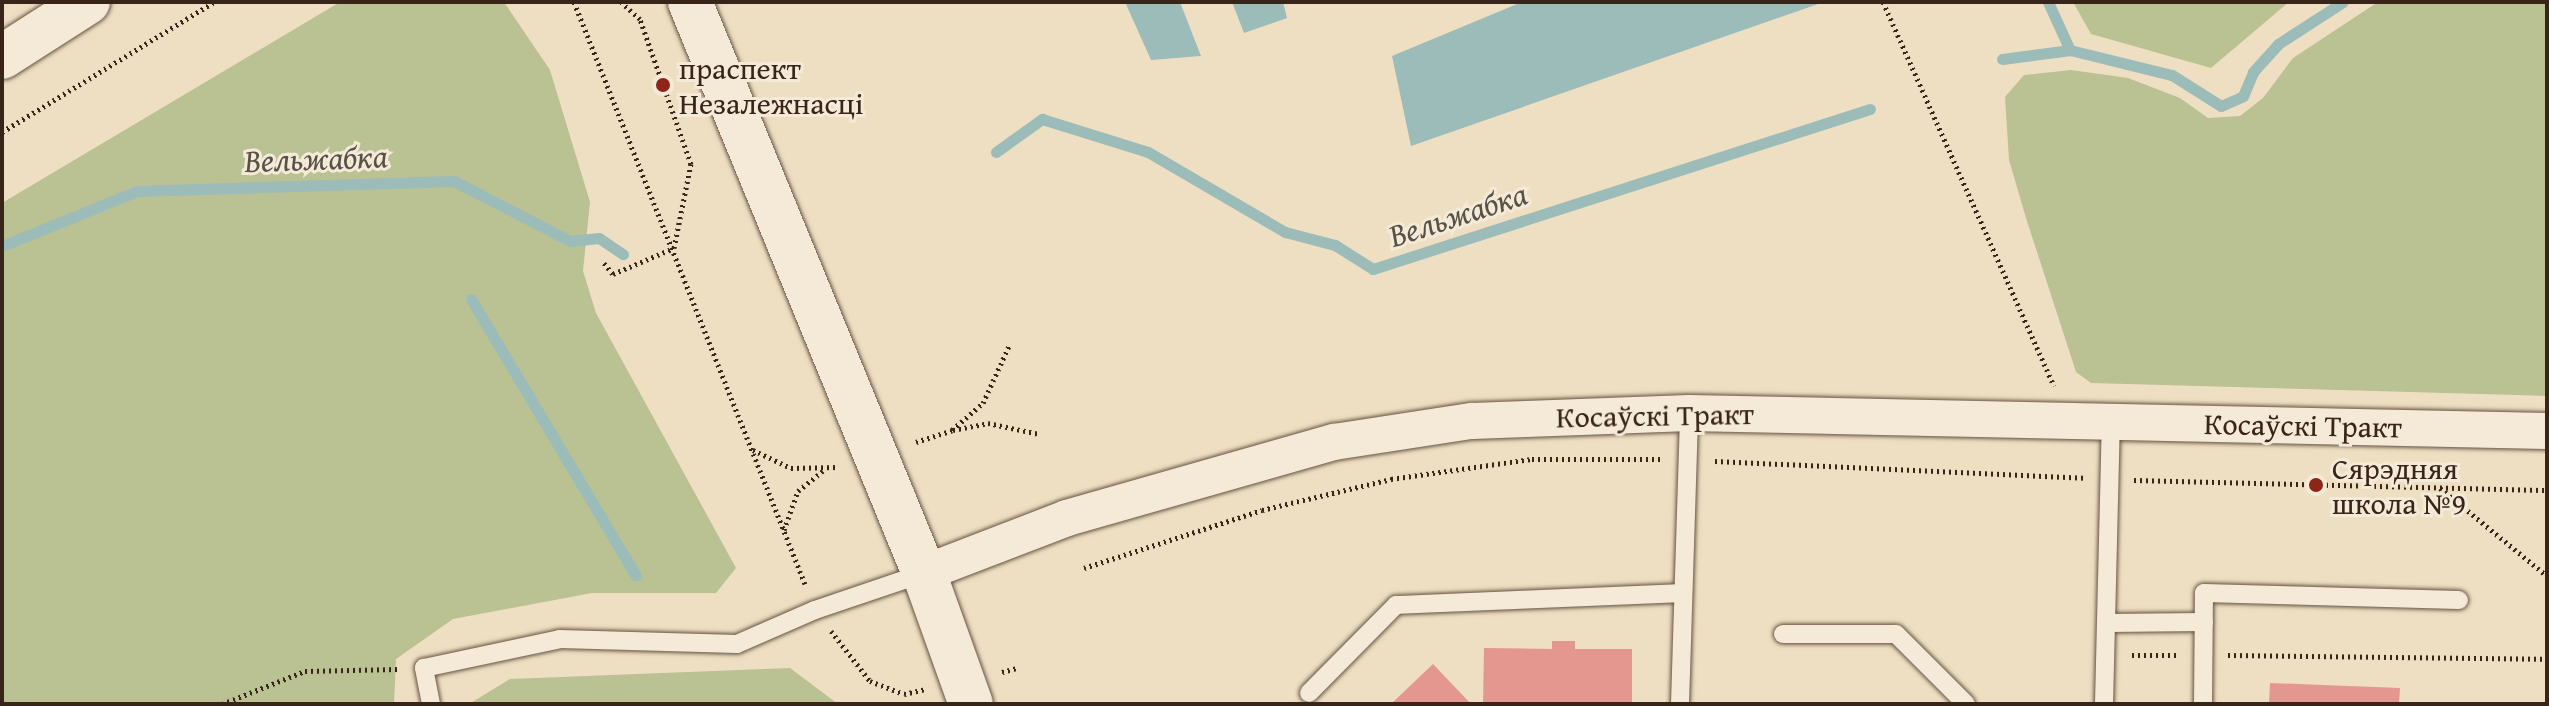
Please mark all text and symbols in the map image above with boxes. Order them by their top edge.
place label: праспект Незалежнасці [679,50,863,120]
marker: праспект Незалежнасці [654,76,672,94]
water label: Вельжабка [244,137,388,181]
water label: Вельжабка [1384,175,1532,255]
street label: Косаўскі Тракт [1556,395,1754,435]
street label: Косаўскі Тракт [2204,405,2402,445]
place label: Сярэдняя школа №9 [2332,450,2466,520]
marker: Сярэдняя школа №9 [2307,476,2325,494]

